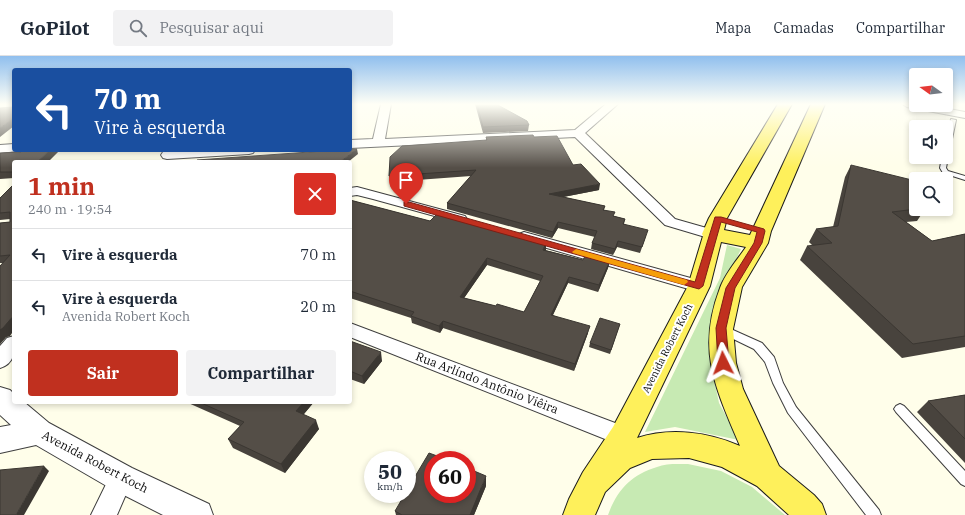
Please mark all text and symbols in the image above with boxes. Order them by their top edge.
search box [113,10,393,46]
text: GoPilot [20,16,89,40]
icon: search [127,17,149,39]
text: Pesquisar aqui [159,18,264,37]
text: Mapa [715,19,751,37]
text: Camadas [773,19,834,37]
text: Compartilhar [856,19,945,37]
north arrow [909,68,953,112]
map controls [909,68,953,216]
text: 70 m [94,80,161,117]
icon: left [28,84,80,136]
text: Vire à esquerda [94,116,226,139]
button: sound [909,120,953,164]
pin [389,163,423,204]
icon: arrive [395,169,417,191]
text: 1 min [28,170,95,202]
button: search [909,172,953,216]
button: close [294,173,336,215]
text: 240 m · 19:54 [28,201,112,218]
icon: left [28,244,50,266]
text: Vire à esquerda [62,245,178,264]
text: 70 m [300,245,336,264]
text: Vire à esquerda [62,289,178,308]
icon: left [28,296,50,318]
text: 20 m [300,297,336,316]
street label: Avenida Robert Koch [639,301,696,395]
text: Avenida Robert Koch [62,308,190,325]
position arrow [702,342,744,384]
street label: Rua Arlíndo Antônio Viêira [414,348,561,417]
button: Sair [28,350,178,396]
button: Compartilhar [186,350,336,396]
street label: Avenida Robert Koch [39,427,151,496]
speed limit sign: 60 [424,451,476,503]
text: 50 [378,458,402,485]
text: km/h [377,480,403,493]

